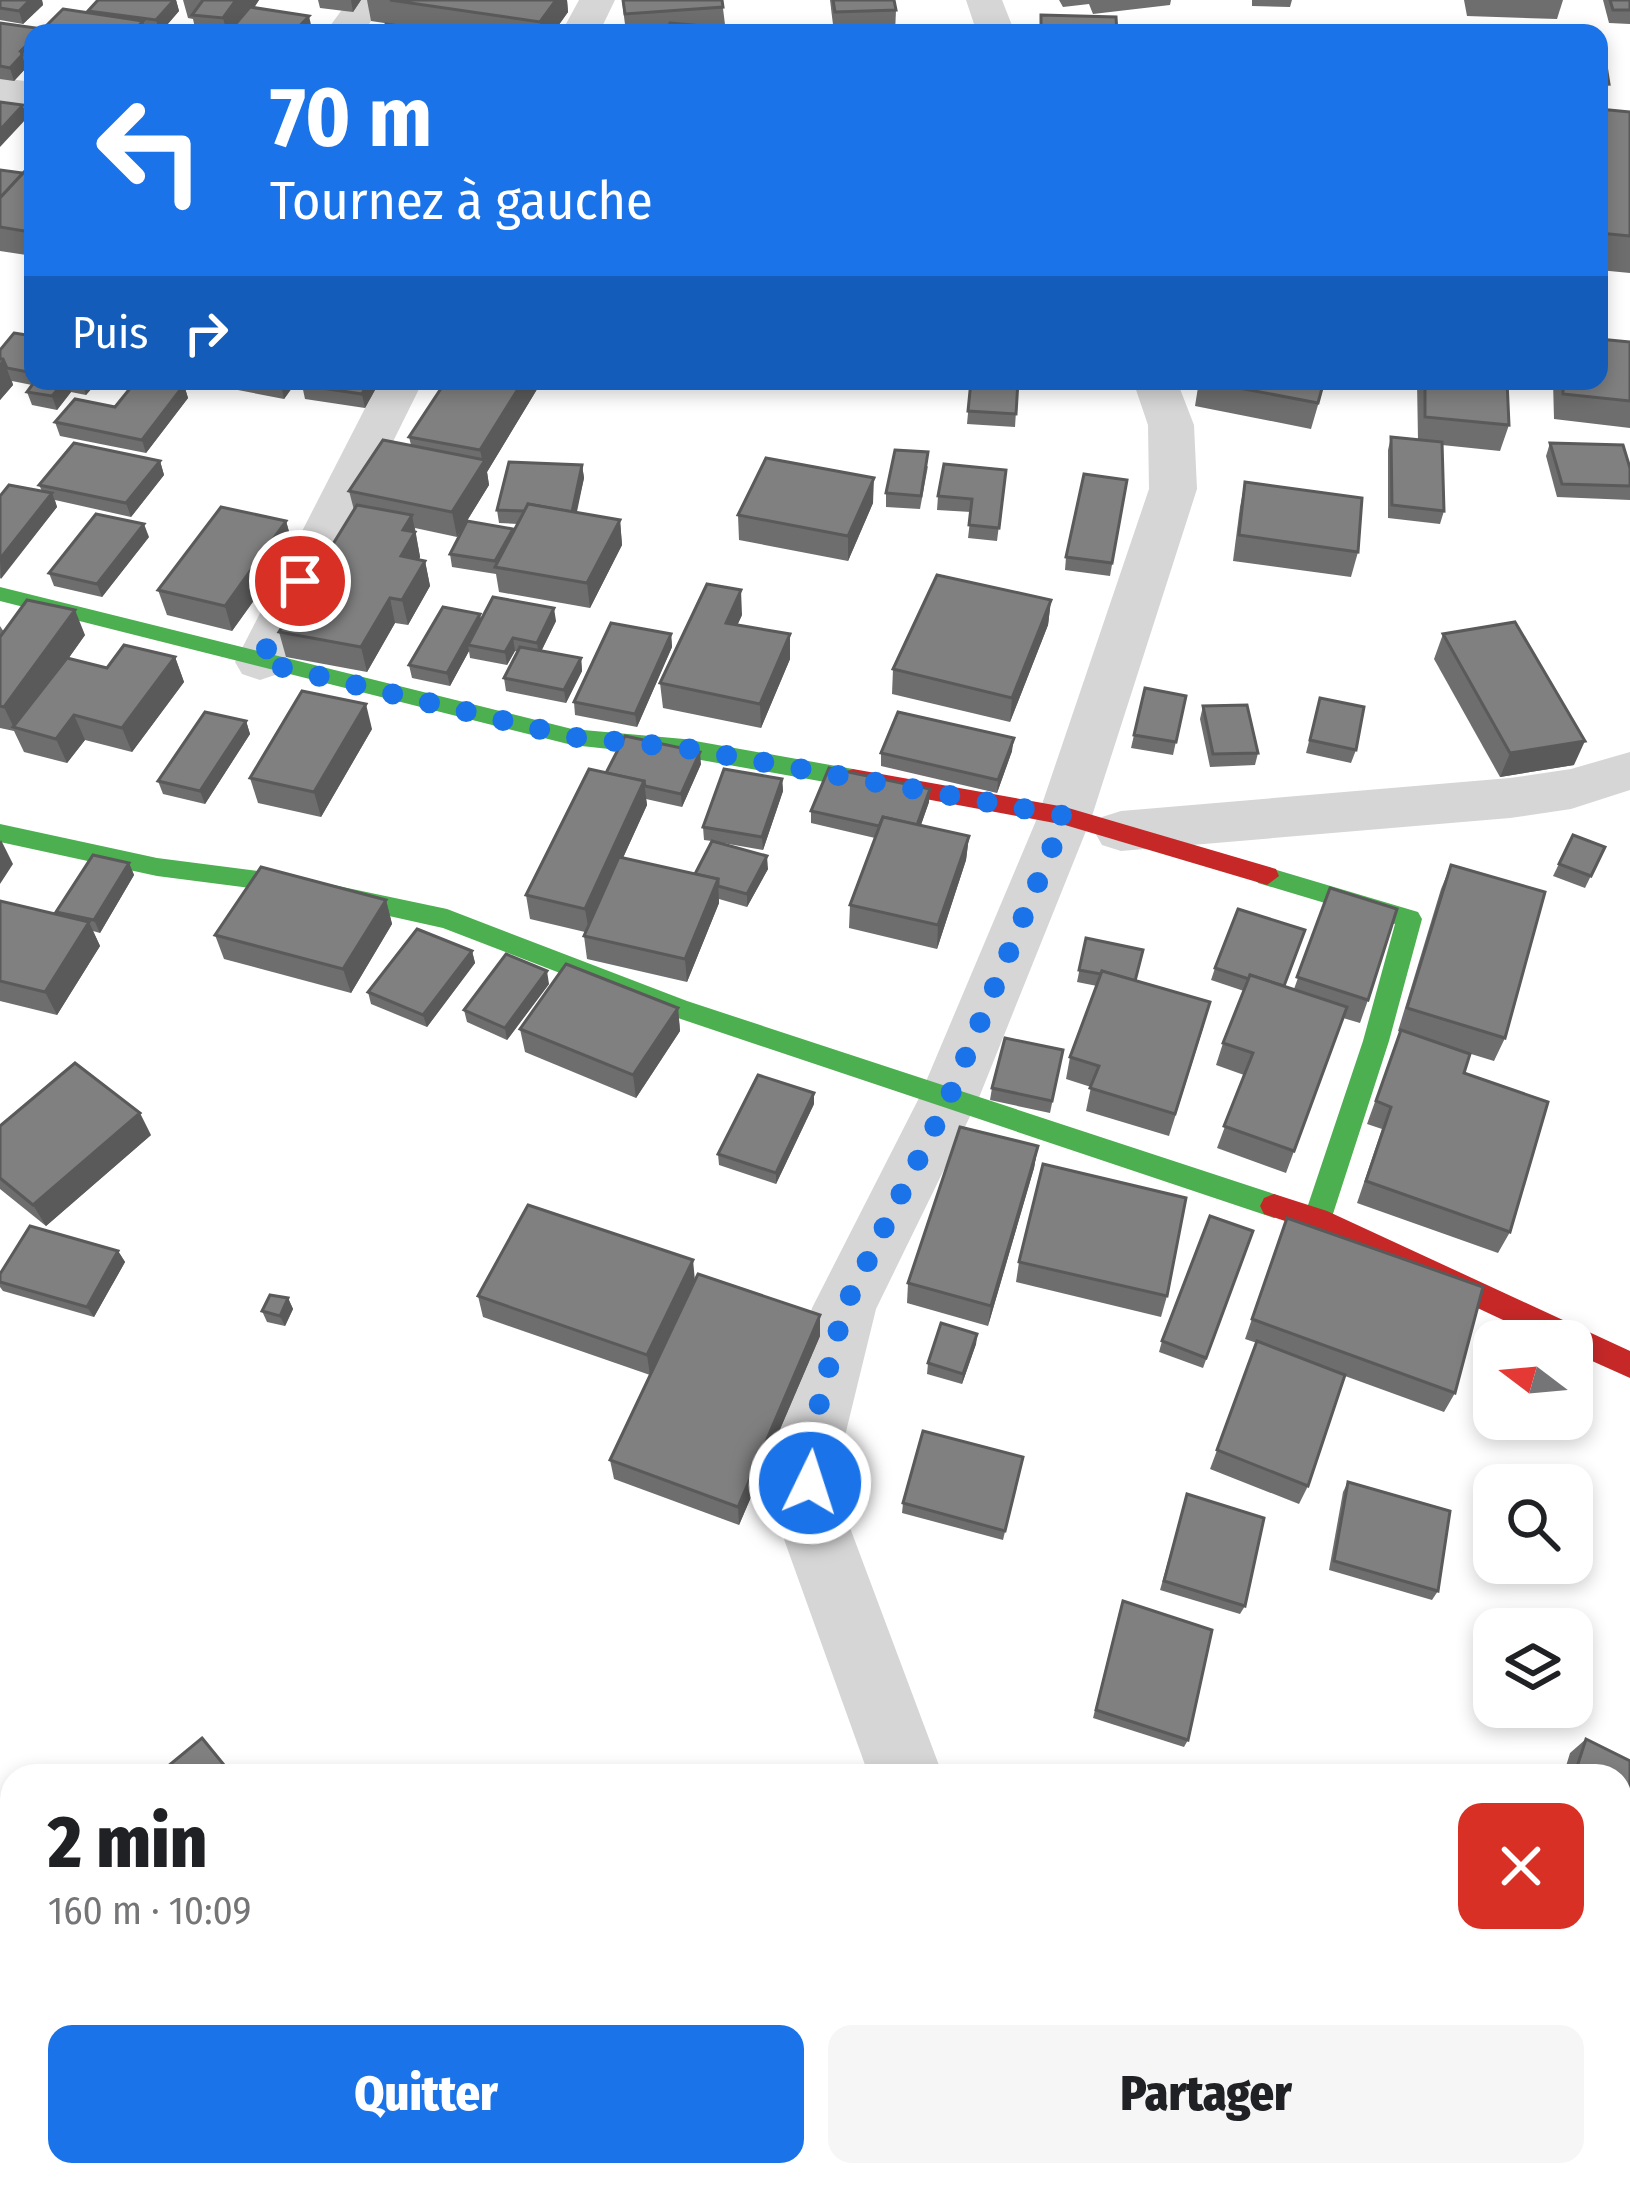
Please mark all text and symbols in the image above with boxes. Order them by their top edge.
text: 70 m [270,67,432,168]
icon: left [72,72,228,228]
text: Tournez à gauche [270,169,653,233]
icon: right [173,300,239,366]
text: Puis [72,306,149,360]
pin [249,530,351,632]
icon: arrive [267,548,333,614]
north arrow [1473,1320,1593,1440]
map controls [1473,1320,1593,1728]
position arrow [747,1420,873,1546]
button: search [1473,1464,1593,1584]
button: layers [1473,1608,1593,1728]
text: 2 min [48,1800,207,1886]
button: close [1458,1803,1584,1929]
text: 160 m · 10:09 [48,1888,251,1934]
button: Quitter [48,2025,804,2163]
button: Partager [828,2025,1584,2163]

